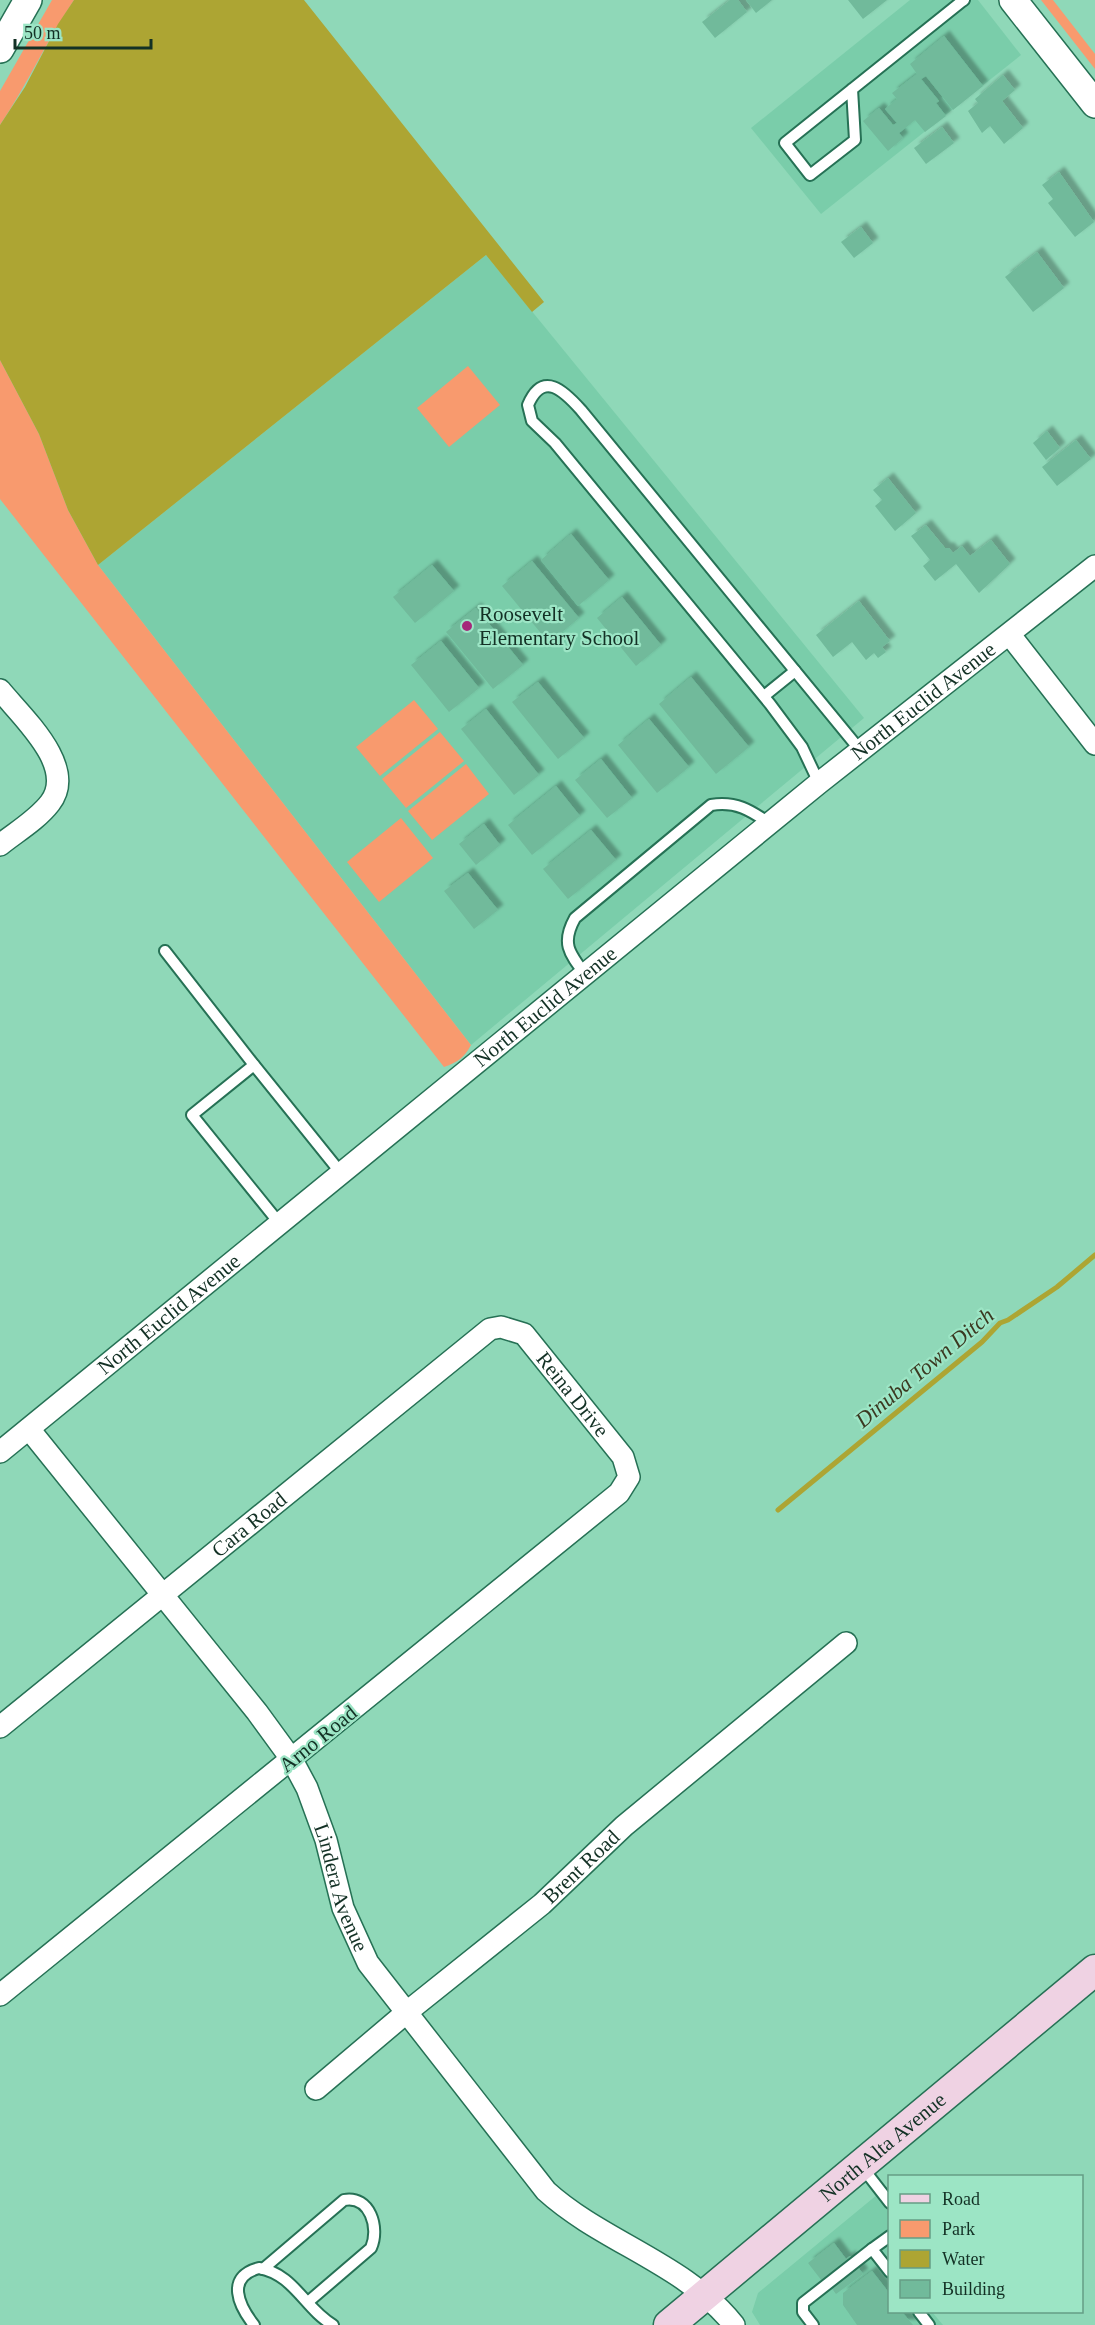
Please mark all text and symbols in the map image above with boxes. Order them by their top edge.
scale bar [15,12,152,50]
text: 50 m [24,23,61,43]
place label: Roosevelt Elementary School [479,602,640,650]
marker: Roosevelt Elementary School [460,619,474,633]
street label: North Euclid Avenue [846,637,1000,765]
street label: North Euclid Avenue [469,941,621,1072]
street label: North Euclid Avenue [93,1249,245,1379]
water label: Dinuba Town Ditch [849,1302,999,1433]
street label: Reina Drive [531,1347,614,1442]
street label: Cara Road [207,1487,292,1562]
street label: Arno Road [274,1700,362,1778]
street label: Lindera Avenue [309,1820,373,1955]
street label: Brent Road [538,1825,625,1909]
street label: North Alta Avenue [815,2088,951,2207]
legend [888,2175,1083,2313]
text: Road [942,2189,980,2209]
text: Park [942,2219,975,2239]
text: Water [942,2249,985,2269]
text: Building [942,2279,1005,2299]

